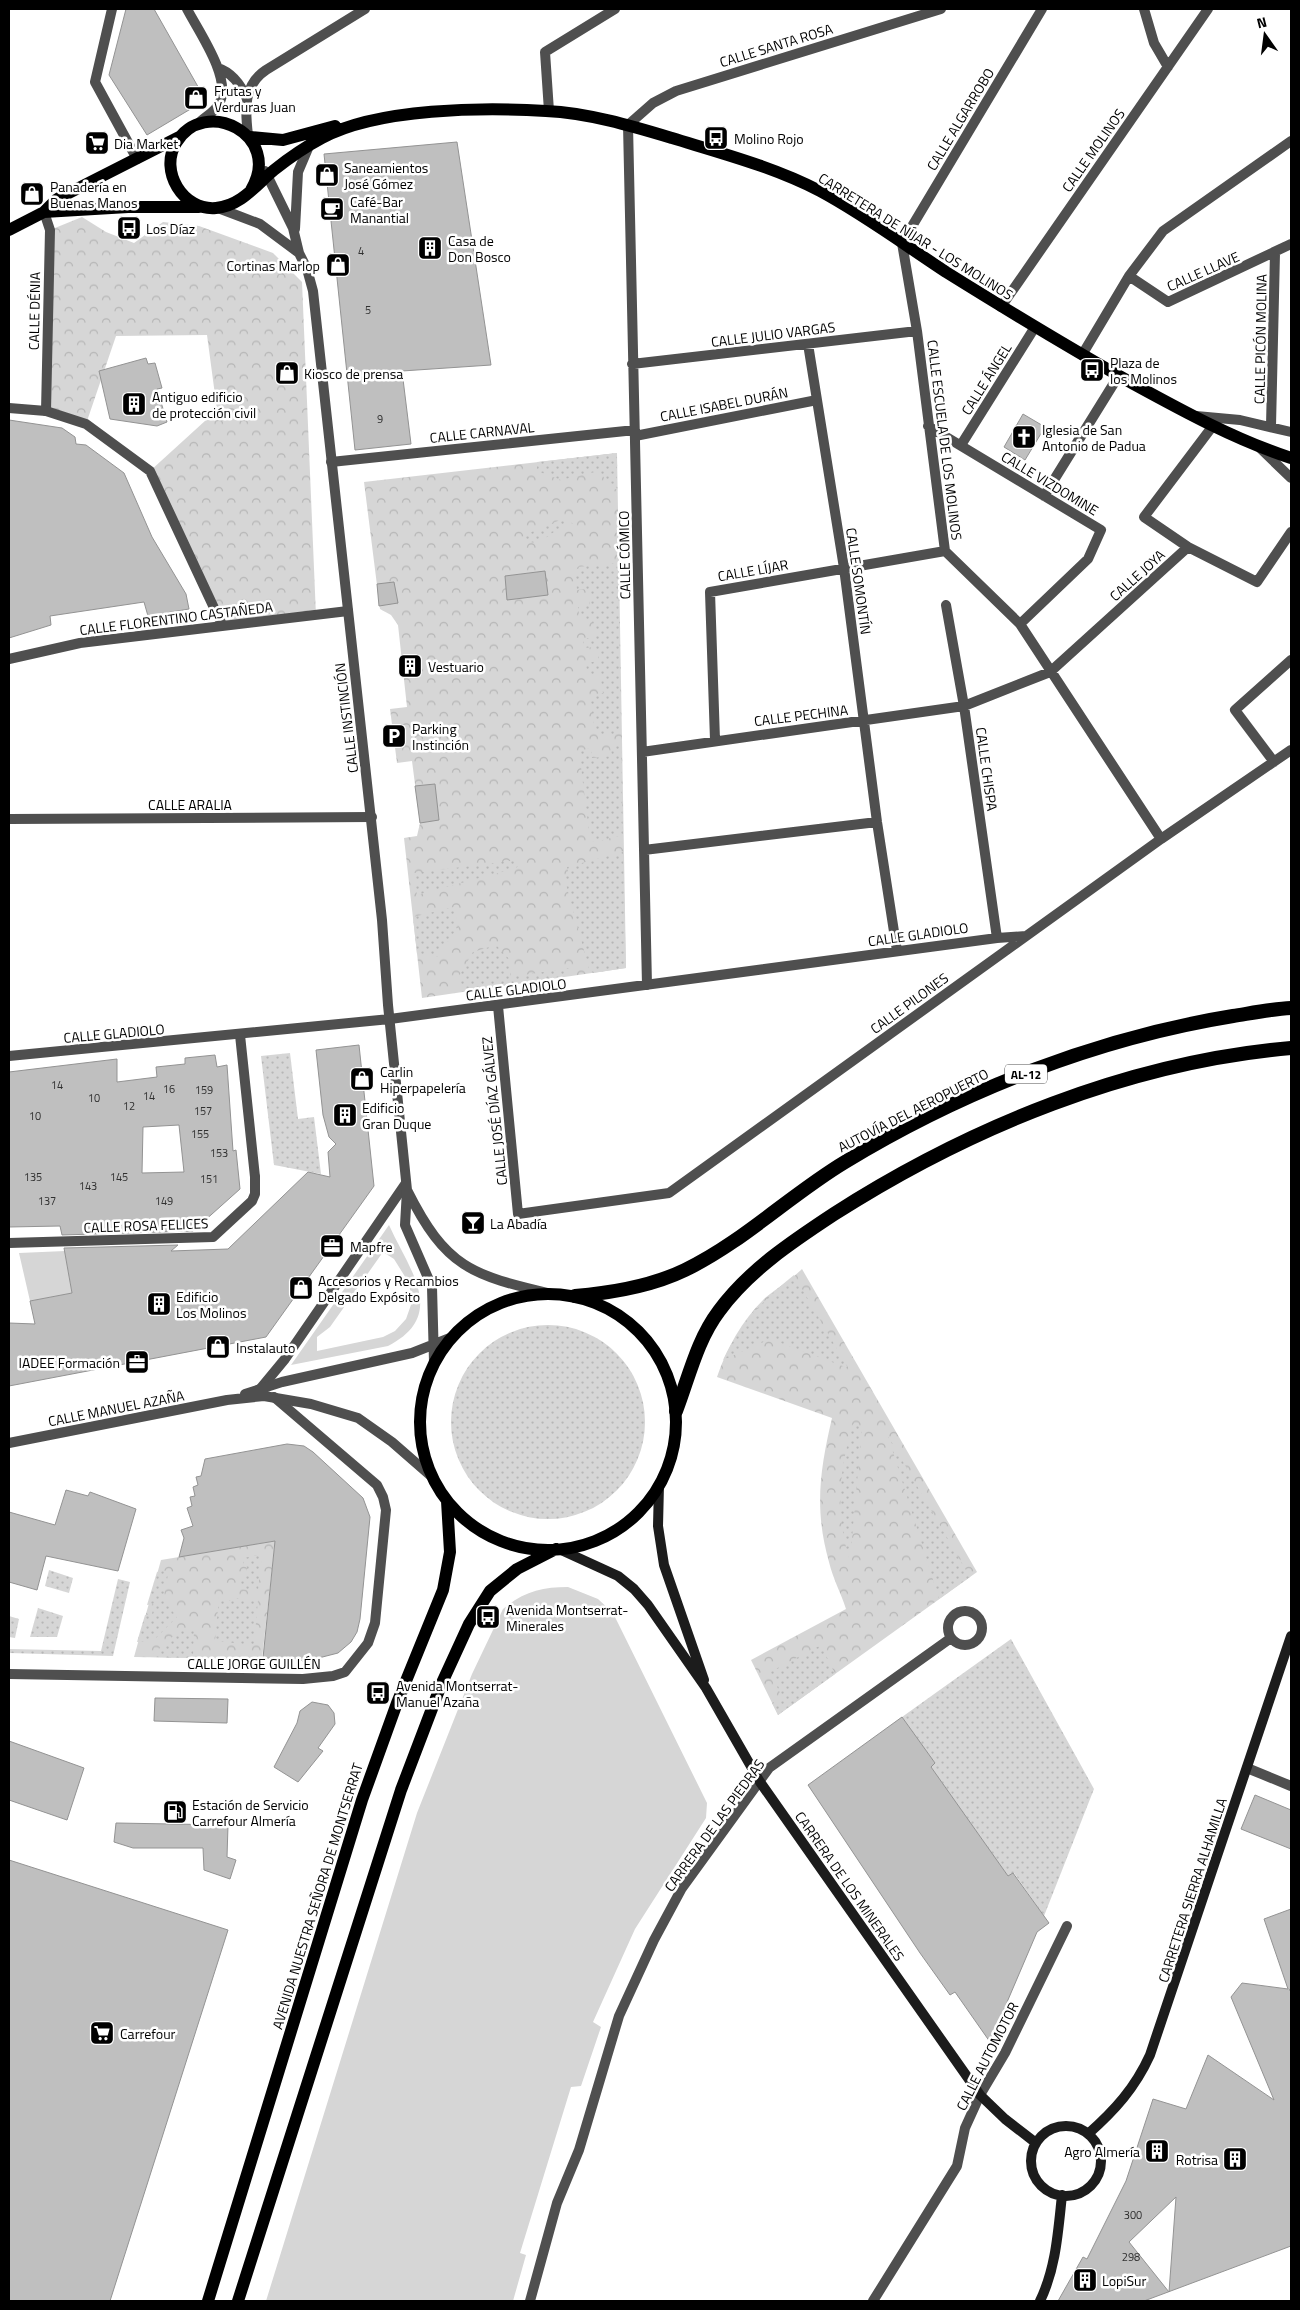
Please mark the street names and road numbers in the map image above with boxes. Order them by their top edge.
street label: CALLE SANTA ROSA [717,18,836,72]
street label: CALLE ALGARROBO [921,64,999,174]
street label: CALLE MOLINOS [1056,104,1130,196]
street label: CARRETERA DE NÍJAR - LOS MOLINOS [815,167,1017,305]
street label: CALLE LLAVE [1163,246,1243,296]
street label: CALLE DÉNIA [23,271,45,350]
street label: CALLE PICÓN MOLINA [1248,273,1272,404]
street label: CALLE JULIO VARGAS [710,316,836,352]
street label: CALLE ESCUELA DE LOS MOLINOS [922,339,968,541]
street label: CALLE ÁNGEL [956,339,1017,419]
street label: CALLE ISABEL DURÁN [658,381,790,427]
street label: CALLE CARNAVAL [429,416,536,448]
street label: CALLE VIZDOMINE [997,446,1103,520]
street label: CALLE CÓMICO [613,510,635,600]
street label: CALLE SOMONTÍN [841,526,877,636]
street label: CALLE JOYA [1105,544,1170,606]
street label: CALLE LÍJAR [716,553,790,587]
street label: CALLE FLORENTINO CASTAÑEDA [78,596,274,640]
street label: CALLE INSTINCIÓN [329,662,363,774]
street label: CALLE PECHINA [753,699,850,731]
street label: CALLE CHISPA [971,726,1003,813]
street label: CALLE ARALIA [148,794,233,815]
street label: CALLE GLADIOLO [866,917,970,951]
street label: CALLE PILONES [865,967,953,1039]
street label: CALLE GLADIOLO [464,972,568,1006]
street label: CALLE GLADIOLO [63,1018,165,1048]
street label: CALLE JOSÉ DÍAZ GÁLVEZ [476,1036,512,1186]
street label: AUTOVÍA DEL AEROPUERTO [834,1063,992,1157]
road number: AL-12 [1005,1064,1047,1084]
street label: CALLE ROSA FELICES [83,1212,209,1238]
street label: CALLE MANUEL AZAÑA [46,1384,187,1432]
street label: CALLE JORGE GUILLÉN [187,1653,321,1674]
street label: CARRERA DE LAS PIEDRAS [659,1754,769,1896]
street label: AVENIDA NUESTRA SEÑORA DE MONTSERRAT [266,1760,368,2032]
street label: CARRETERA SIERRA ALHAMILLA [1152,1794,1232,1985]
street label: CARRERA DE LOS MINERALES [790,1807,910,1965]
street label: CALLE AUTOMOTOR [951,1998,1023,2114]

